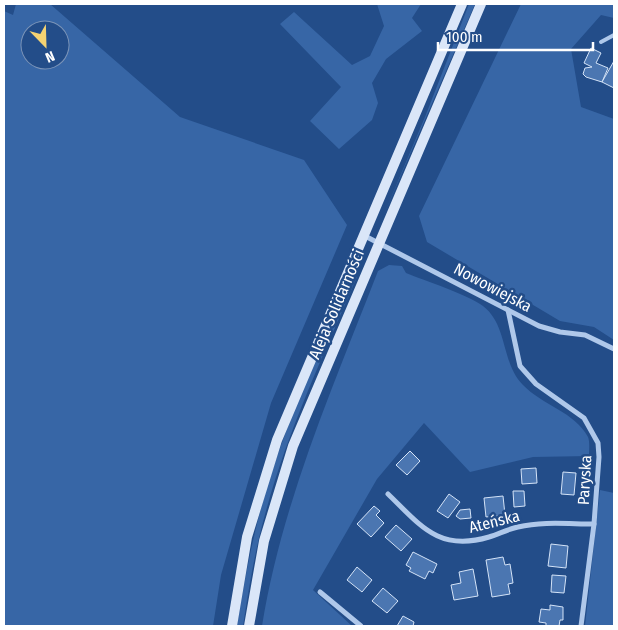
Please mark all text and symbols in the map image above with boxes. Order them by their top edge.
north arrow [20,20,70,70]
scale bar [438,20,593,52]
text: 100 m [446,28,483,46]
text: N [43,47,57,66]
street label: Aleja Solidarności [305,247,368,362]
street label: Nowowiejska [451,259,535,316]
street label: Paryska [574,454,595,505]
street label: Ateńska [467,506,522,537]

